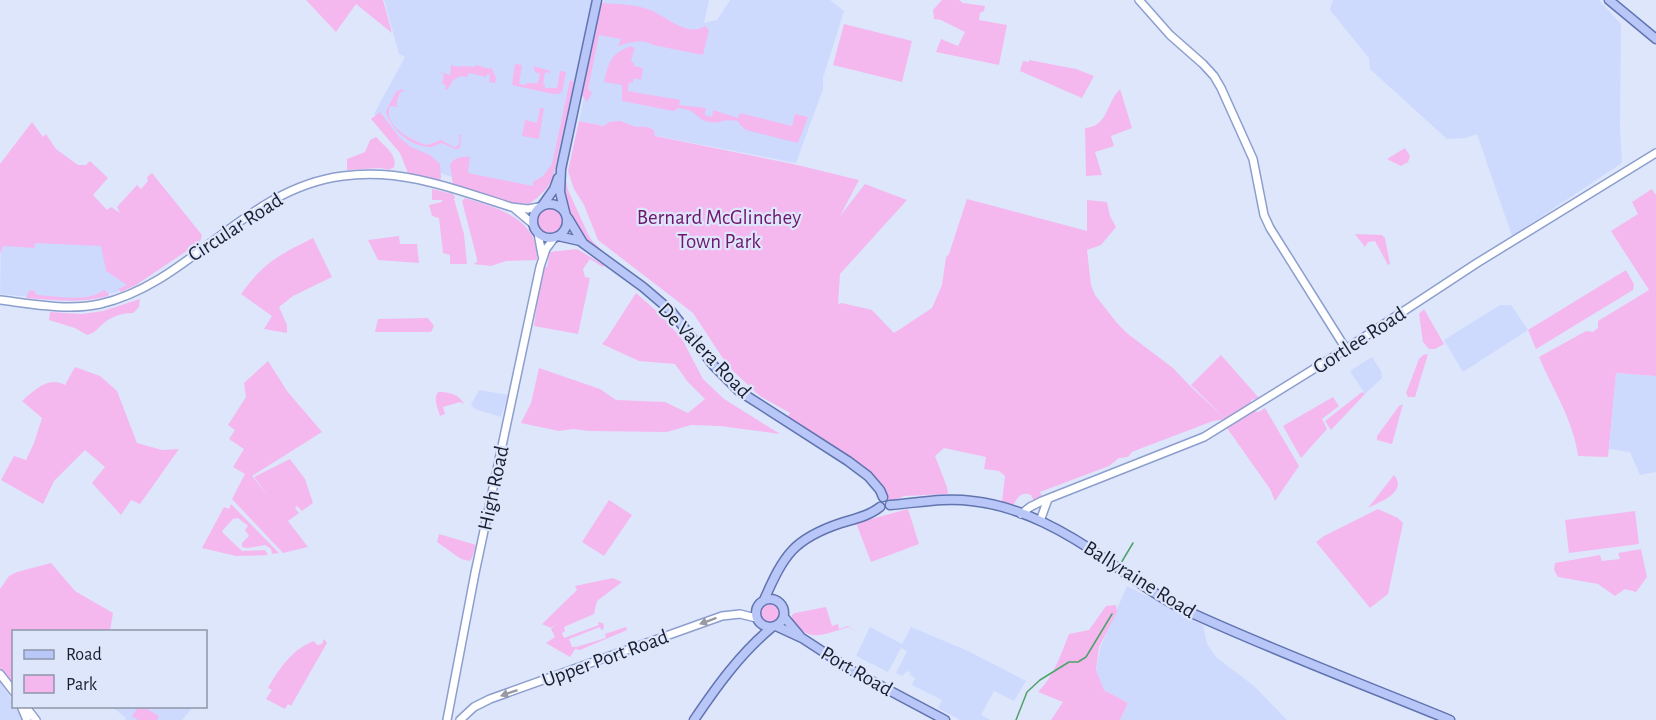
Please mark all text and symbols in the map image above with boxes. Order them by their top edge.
street label: Circular Road [184,189,286,266]
park label: Bernard McGlinchey Town Park [637,207,801,252]
street label: De Valera Road [654,299,755,402]
street label: Gortlee Road [1309,303,1409,378]
street label: High Road [474,444,513,532]
street label: Ballyraine Road [1080,537,1199,622]
one-way arrow [699,617,717,627]
street label: Upper Port Road [539,626,671,691]
legend [12,630,207,708]
street label: Port Road [817,643,896,700]
text: Road [66,646,102,664]
text: Park [66,676,98,694]
one-way arrow [500,689,518,698]

